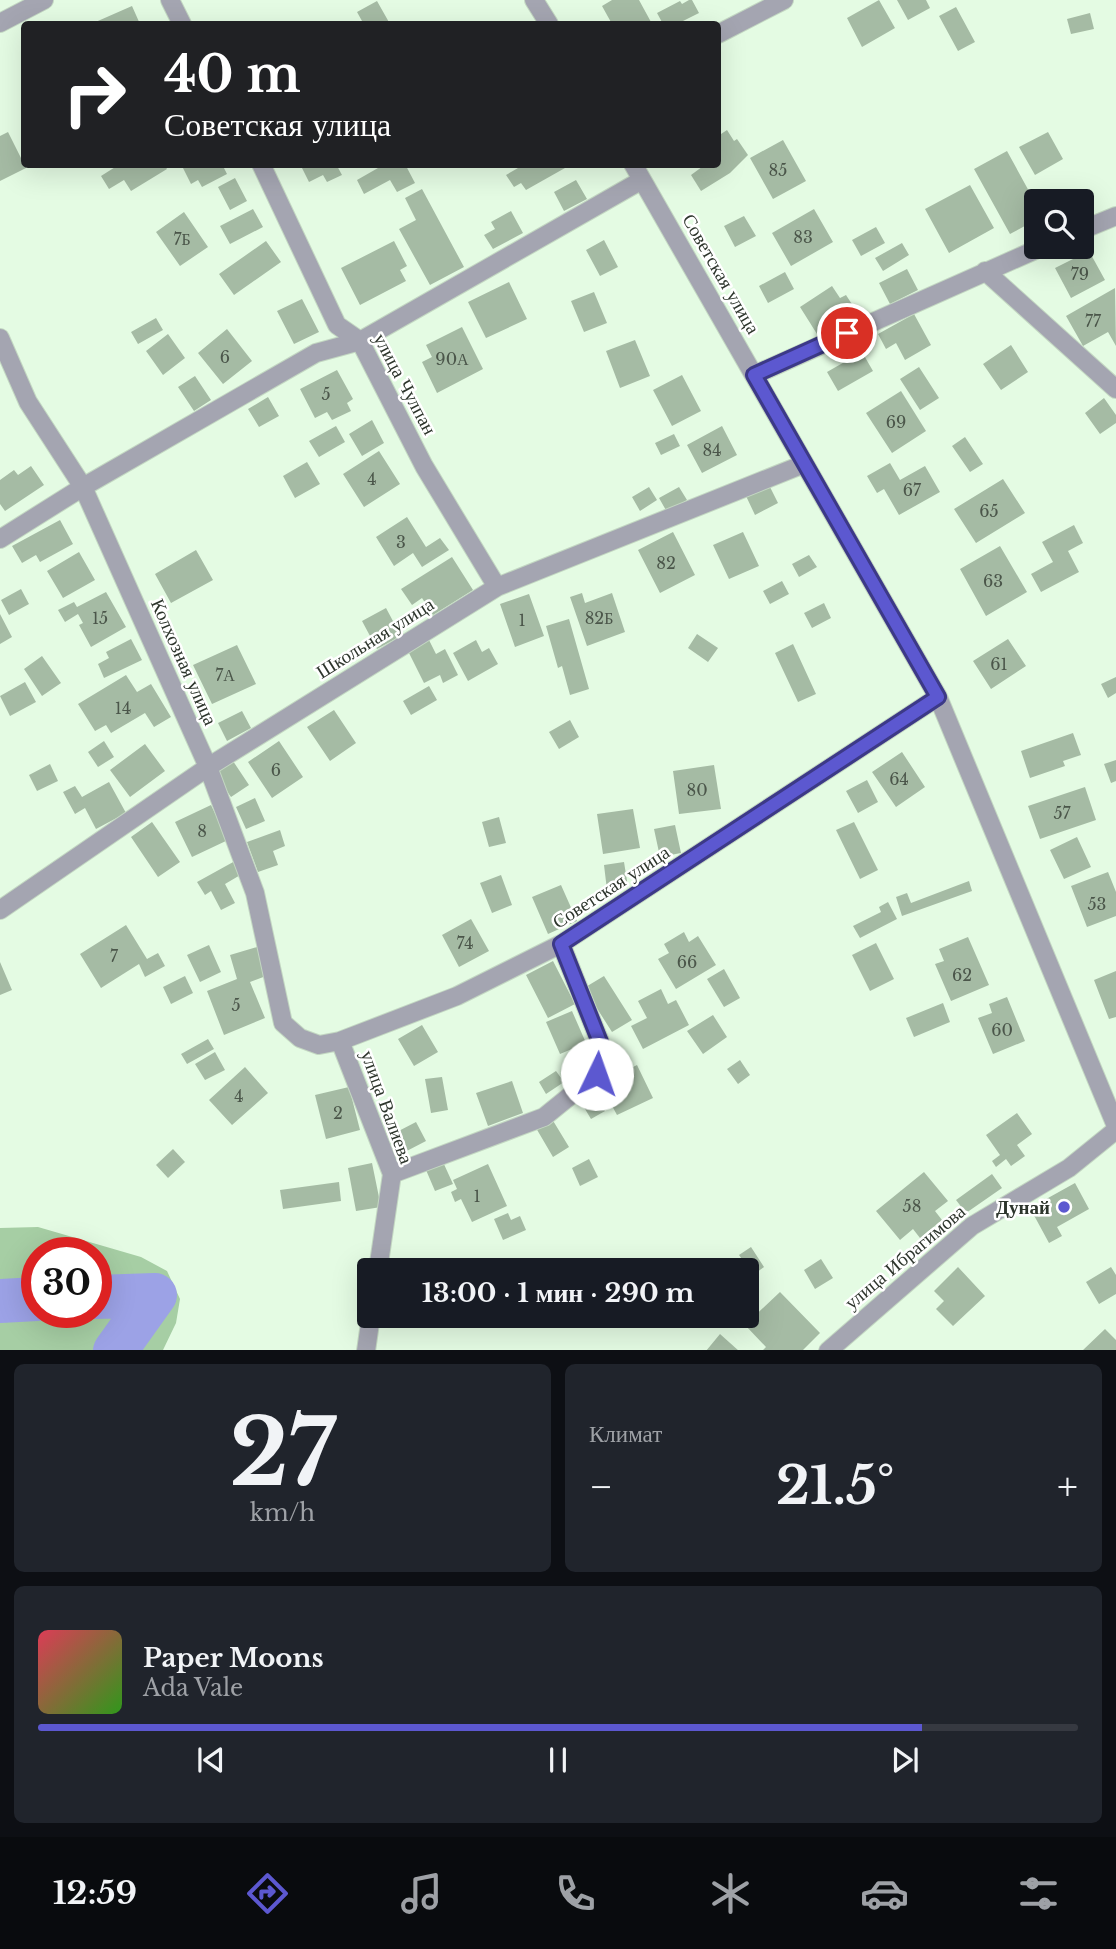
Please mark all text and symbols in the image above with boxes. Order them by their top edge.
text: 40 m [164,44,301,105]
icon: right [49,49,140,140]
text: Советская улица [164,105,391,145]
house number: 85 [769,160,787,180]
map controls [1024,189,1094,259]
button: search [1024,189,1094,259]
street label: Советская улица [677,210,765,339]
house number: 83 [793,227,813,247]
house number: 7Б [173,229,191,249]
house number: 79 [1071,264,1089,284]
pin [817,303,877,363]
house number: 77 [1085,311,1102,331]
icon: arrive [828,314,866,352]
street label: улица Чулпан [369,329,441,439]
house number: 6 [220,347,230,367]
house number: 90А [435,349,469,369]
house number: 5 [321,384,331,404]
house number: 69 [886,412,906,432]
house number: 84 [702,440,722,460]
house number: 4 [367,469,377,489]
house number: 67 [903,480,922,500]
house number: 65 [979,501,999,521]
house number: 3 [396,532,406,552]
house number: 82 [656,553,676,573]
house number: 63 [983,571,1003,591]
street label: Школьная улица [312,592,439,683]
street label: Колхозная улица [146,595,222,729]
house number: 15 [92,608,108,628]
house number: 82Б [585,608,613,628]
house number: 1 [518,610,526,630]
house number: 61 [990,654,1008,674]
house number: 7А [215,665,235,685]
house number: 14 [115,698,131,718]
house number: 6 [271,760,281,780]
house number: 64 [889,769,909,789]
house number: 80 [686,780,708,800]
house number: 57 [1053,803,1072,823]
house number: 8 [197,821,207,841]
street label: Советская улица [548,840,674,933]
house number: 53 [1088,894,1106,914]
house number: 74 [456,933,474,953]
house number: 7 [110,946,119,966]
house number: 66 [677,952,697,972]
house number: 62 [952,965,972,985]
house number: 5 [231,995,241,1015]
house number: 60 [991,1020,1013,1040]
position arrow [560,1037,634,1111]
street label: улица Валиева [356,1047,418,1167]
house number: 4 [234,1086,244,1106]
house number: 2 [333,1103,343,1123]
house number: 1 [473,1186,481,1206]
house number: 58 [903,1196,921,1216]
place label: Дунай [996,1196,1050,1219]
marker: Дунай [1056,1199,1072,1215]
street label: улица Ибрагимова [840,1200,970,1314]
speed limit sign: 30 [21,1237,112,1328]
text: 13:00 · 1 мин · 290 m [422,1277,694,1309]
text: 27 [229,1397,336,1510]
text: Климат [589,1420,662,1448]
text: 21.5° [776,1454,894,1518]
text: − [589,1463,613,1510]
text: + [1057,1463,1078,1510]
text: km/h [250,1499,315,1527]
text: Paper Moons [143,1642,324,1674]
text: Ada Vale [143,1674,243,1702]
icon: previous [192,1741,230,1779]
icon: pause [539,1741,577,1779]
icon: next [886,1741,924,1779]
icon: directions [243,1869,292,1918]
icon: music [397,1869,446,1918]
icon: phone [551,1869,600,1918]
icon: climate [706,1869,755,1918]
icon: car [860,1869,909,1918]
icon: filters [1014,1869,1063,1918]
text: 12:59 [53,1873,137,1913]

